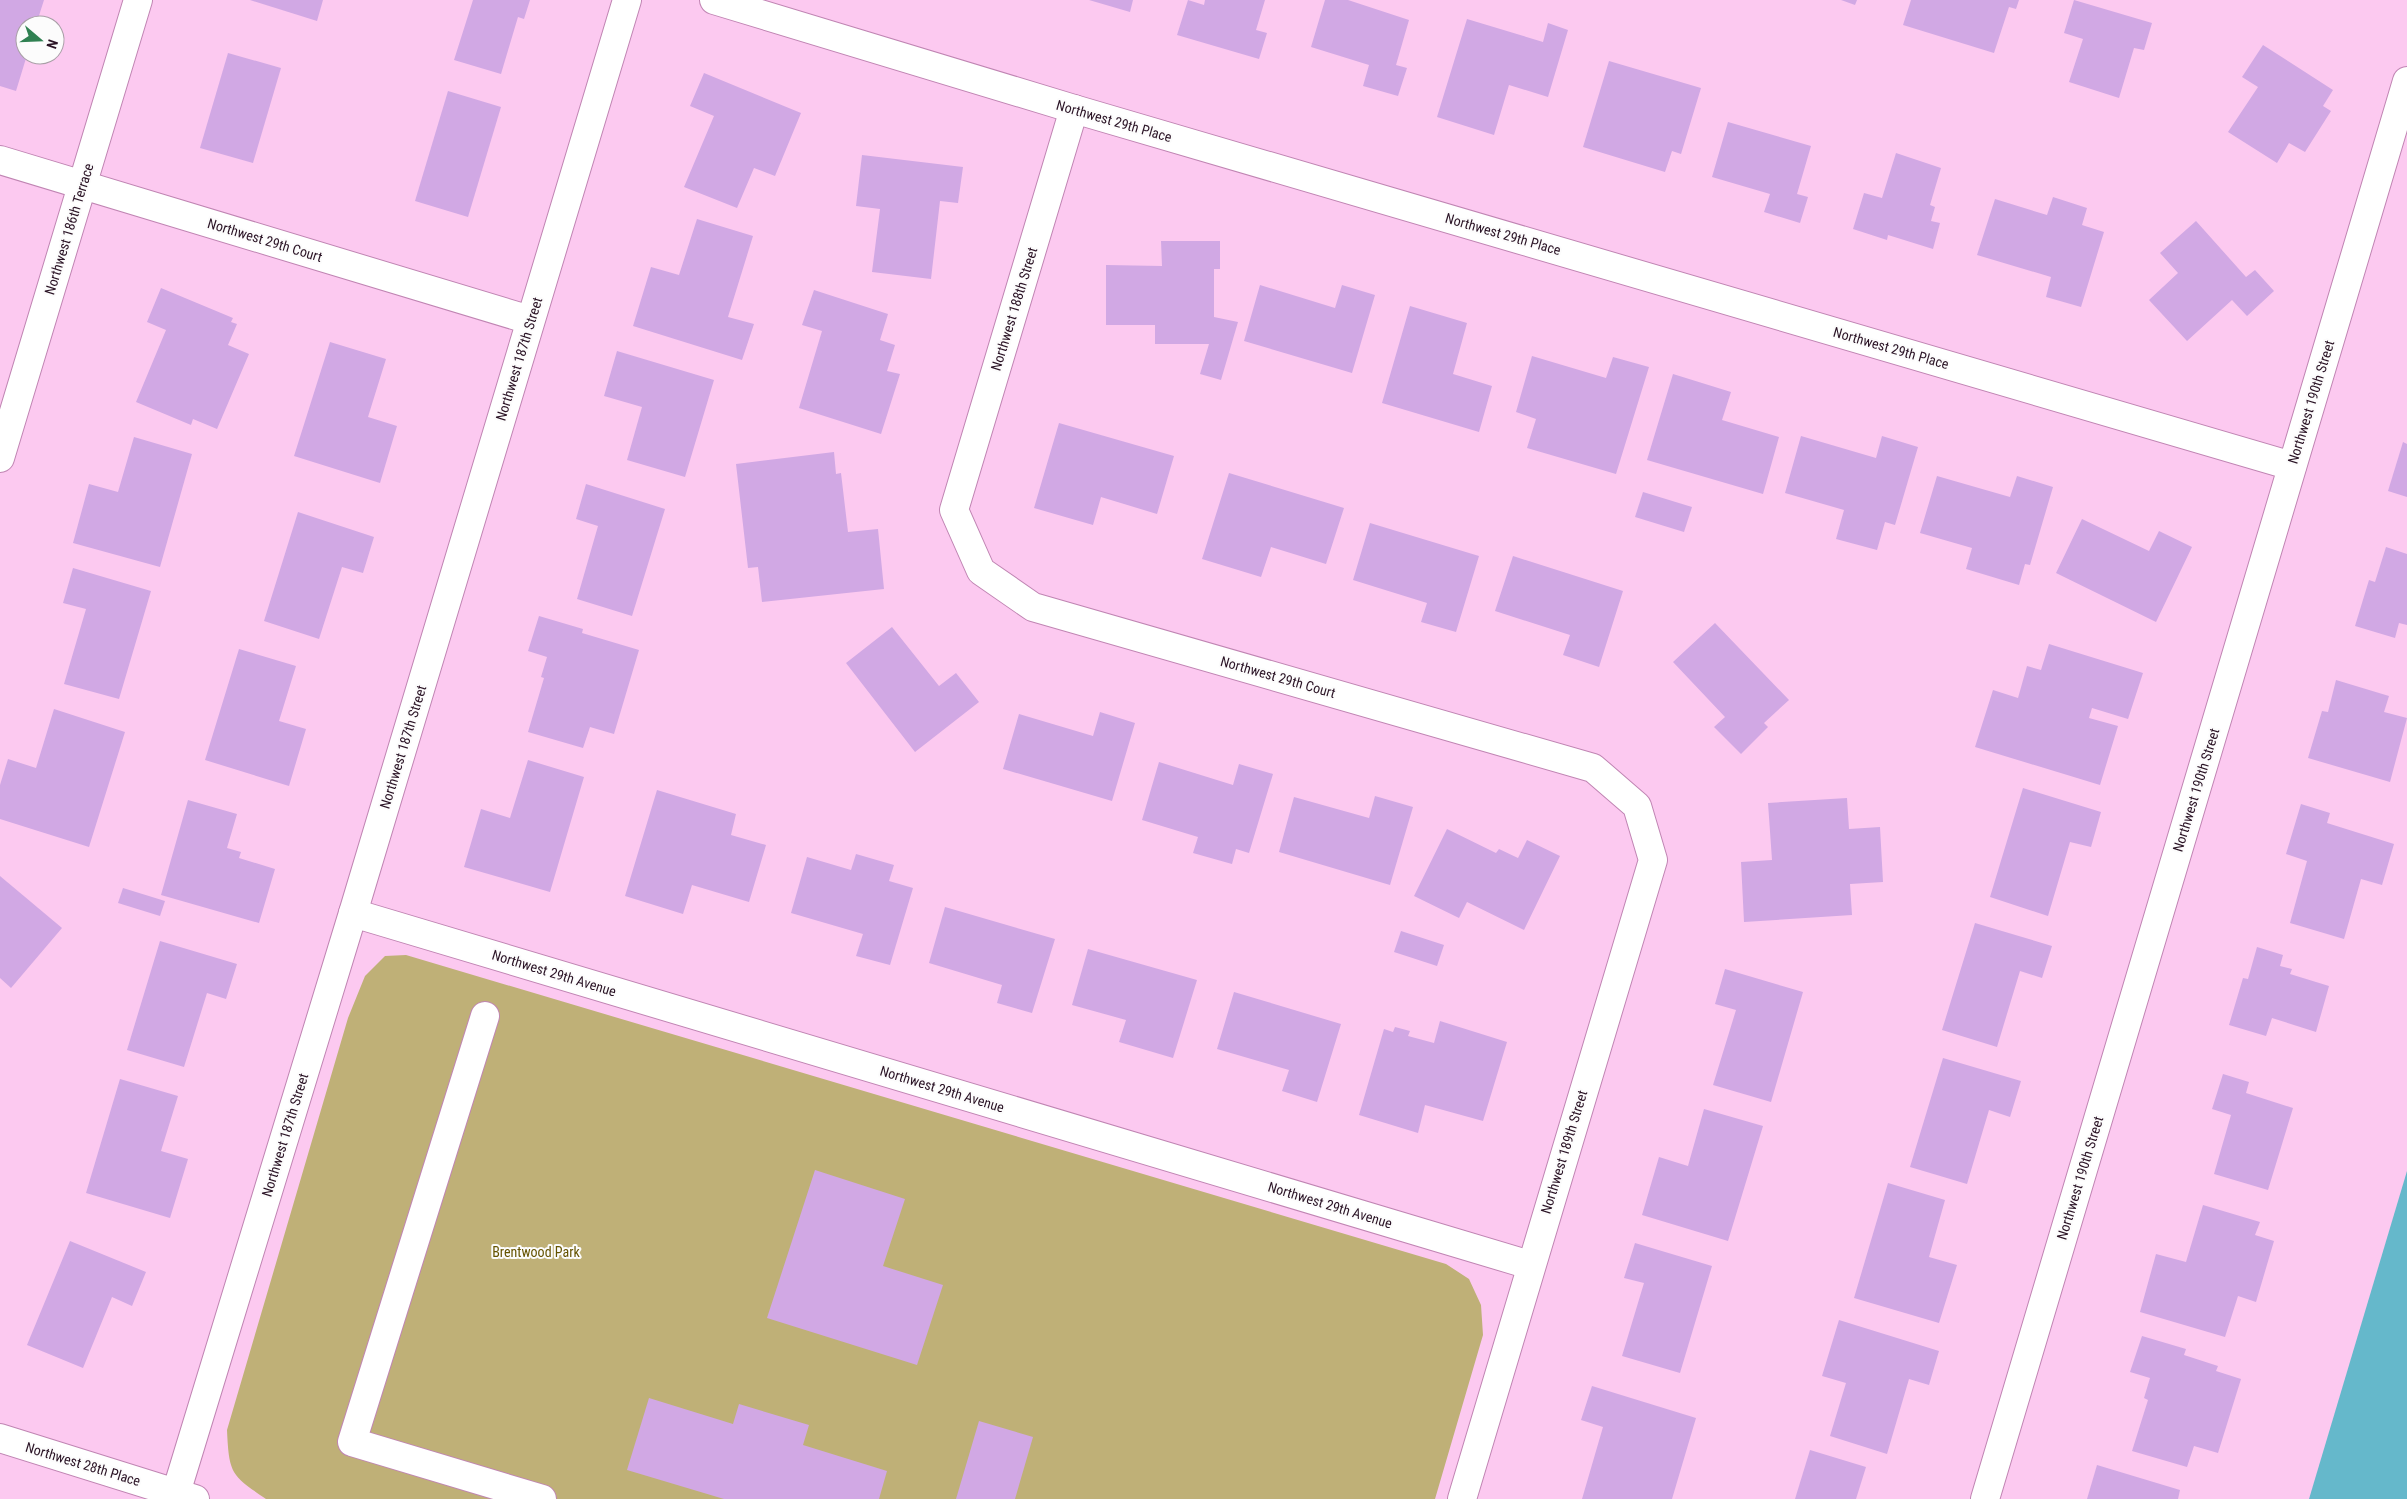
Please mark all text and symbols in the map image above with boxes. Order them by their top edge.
north arrow [15,15,65,65]
text: N [43,38,61,51]
street label: Northwest 29th Place [1054,97,1174,145]
street label: Northwest 186th Terrace [41,161,97,297]
street label: Northwest 29th Place [1443,210,1563,258]
street label: Northwest 29th Court [206,215,324,265]
street label: Northwest 188th Street [988,245,1040,373]
street label: Northwest 187th Street [493,295,545,423]
street label: Northwest 29th Place [1831,324,1951,372]
street label: Northwest 190th Street [2285,338,2337,466]
street label: Northwest 29th Court [1219,653,1337,701]
street label: Northwest 187th Street [377,683,429,811]
street label: Northwest 190th Street [2170,726,2222,854]
street label: Northwest 29th Avenue [490,947,618,1000]
street label: Northwest 29th Avenue [878,1063,1006,1116]
street label: Northwest 187th Street [259,1071,311,1199]
street label: Northwest 189th Street [1538,1088,1590,1216]
street label: Northwest 190th Street [2054,1114,2106,1242]
street label: Northwest 29th Avenue [1266,1179,1394,1232]
park label: Brentwood Park [492,1244,580,1260]
street label: Northwest 28th Place [24,1439,143,1489]

